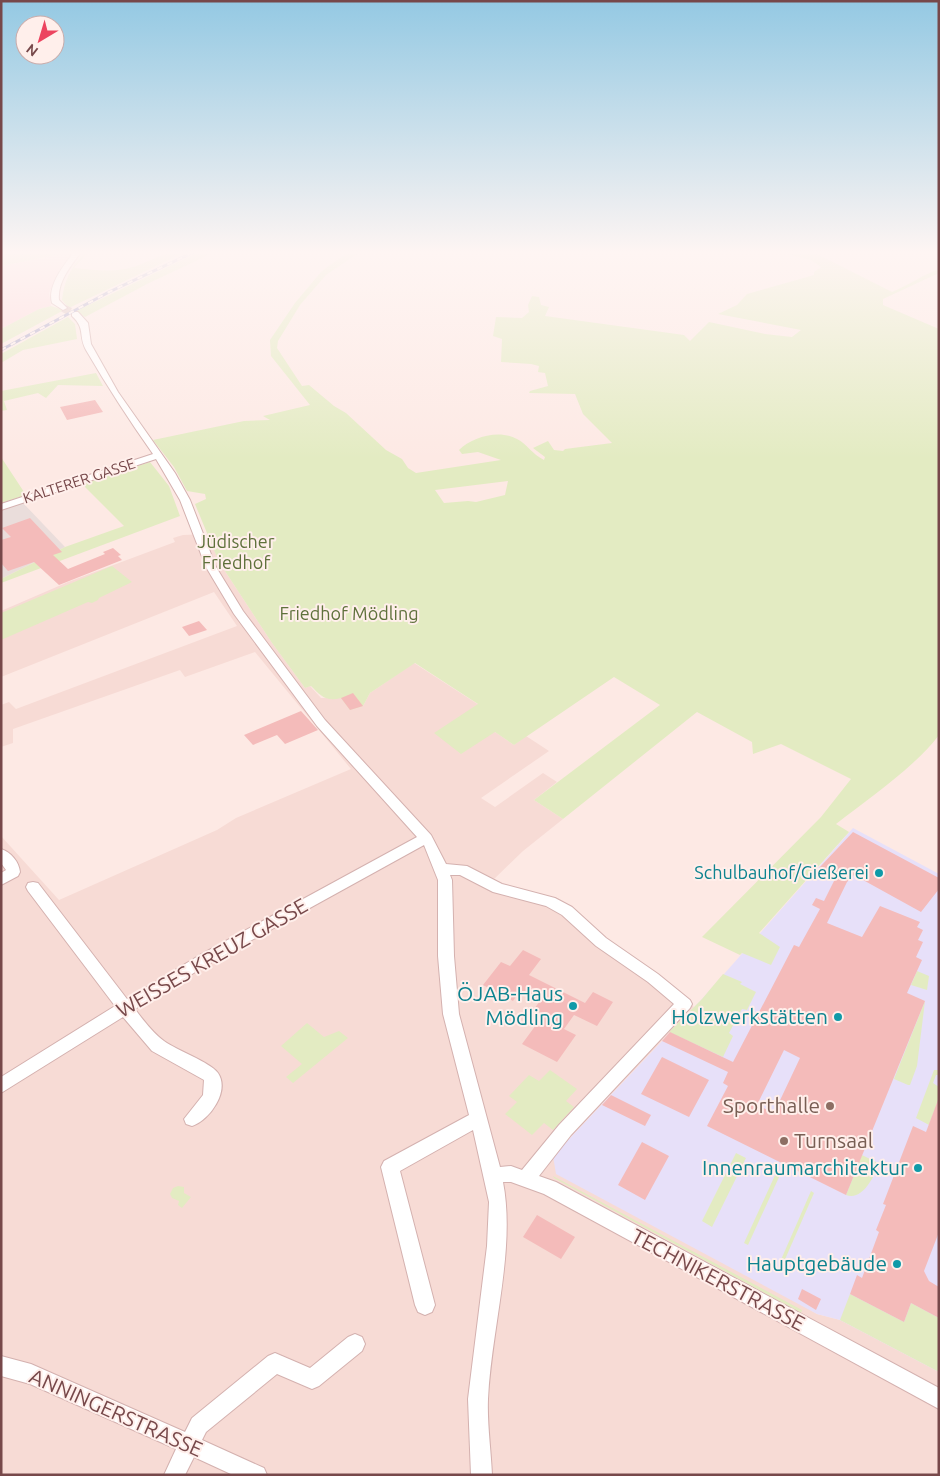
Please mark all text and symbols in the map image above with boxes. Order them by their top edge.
north arrow [15,15,65,65]
text: N [23,41,41,60]
street label: KALTERER GASSE [21,454,137,507]
park label: Jüdischer Friedhof [197,531,275,572]
park label: Friedhof Mödling [279,603,419,623]
place label: Schulbauhof/Gießerei [694,862,869,882]
marker: Schulbauhof/Gießerei [873,867,885,879]
street label: WEISSES KREUZ GASSE [112,893,311,1022]
place label: ÖJAB-Haus Mödling [457,981,563,1029]
marker: ÖJAB-Haus Mödling [567,1000,579,1012]
place label: Holzwerkstätten [671,1004,828,1028]
marker: Holzwerkstätten [832,1011,844,1023]
place label: Sporthalle [723,1093,820,1117]
marker: Sporthalle [824,1100,836,1112]
place label: Turnsaal [794,1128,873,1152]
marker: Turnsaal [778,1135,790,1147]
place label: Innenraumarchitektur [702,1155,908,1179]
marker: Innenraumarchitektur [912,1162,924,1174]
street label: TECHNIKERSTRASSE [628,1223,809,1335]
place label: Hauptgebäude [746,1251,887,1275]
marker: Hauptgebäude [891,1258,903,1270]
street label: ANNINGERSTRASSE [26,1363,207,1461]

